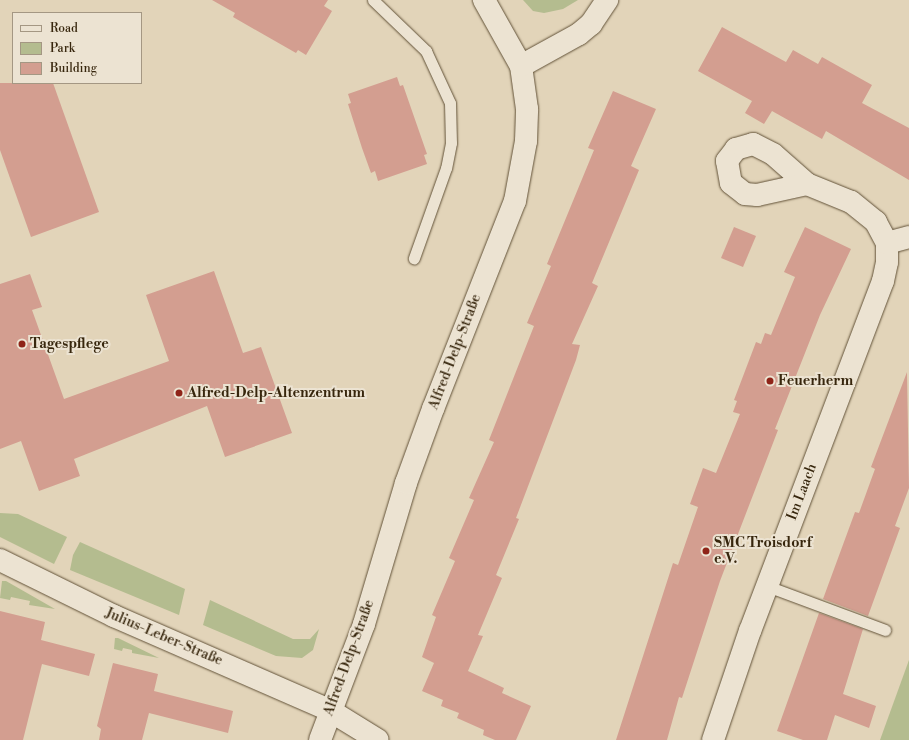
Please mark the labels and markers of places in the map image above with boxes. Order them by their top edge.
place label: Tagespflege [30,336,109,352]
marker: Tagespflege [17,339,27,349]
place label: Feuerherm [778,373,853,389]
marker: Feuerherm [765,376,775,386]
place label: Alfred-Delp-Altenzentrum [187,385,365,401]
marker: Alfred-Delp-Altenzentrum [174,388,184,398]
place label: SMC Troisdorf e.V. [714,535,812,568]
marker: SMC Troisdorf e.V. [701,546,711,556]

